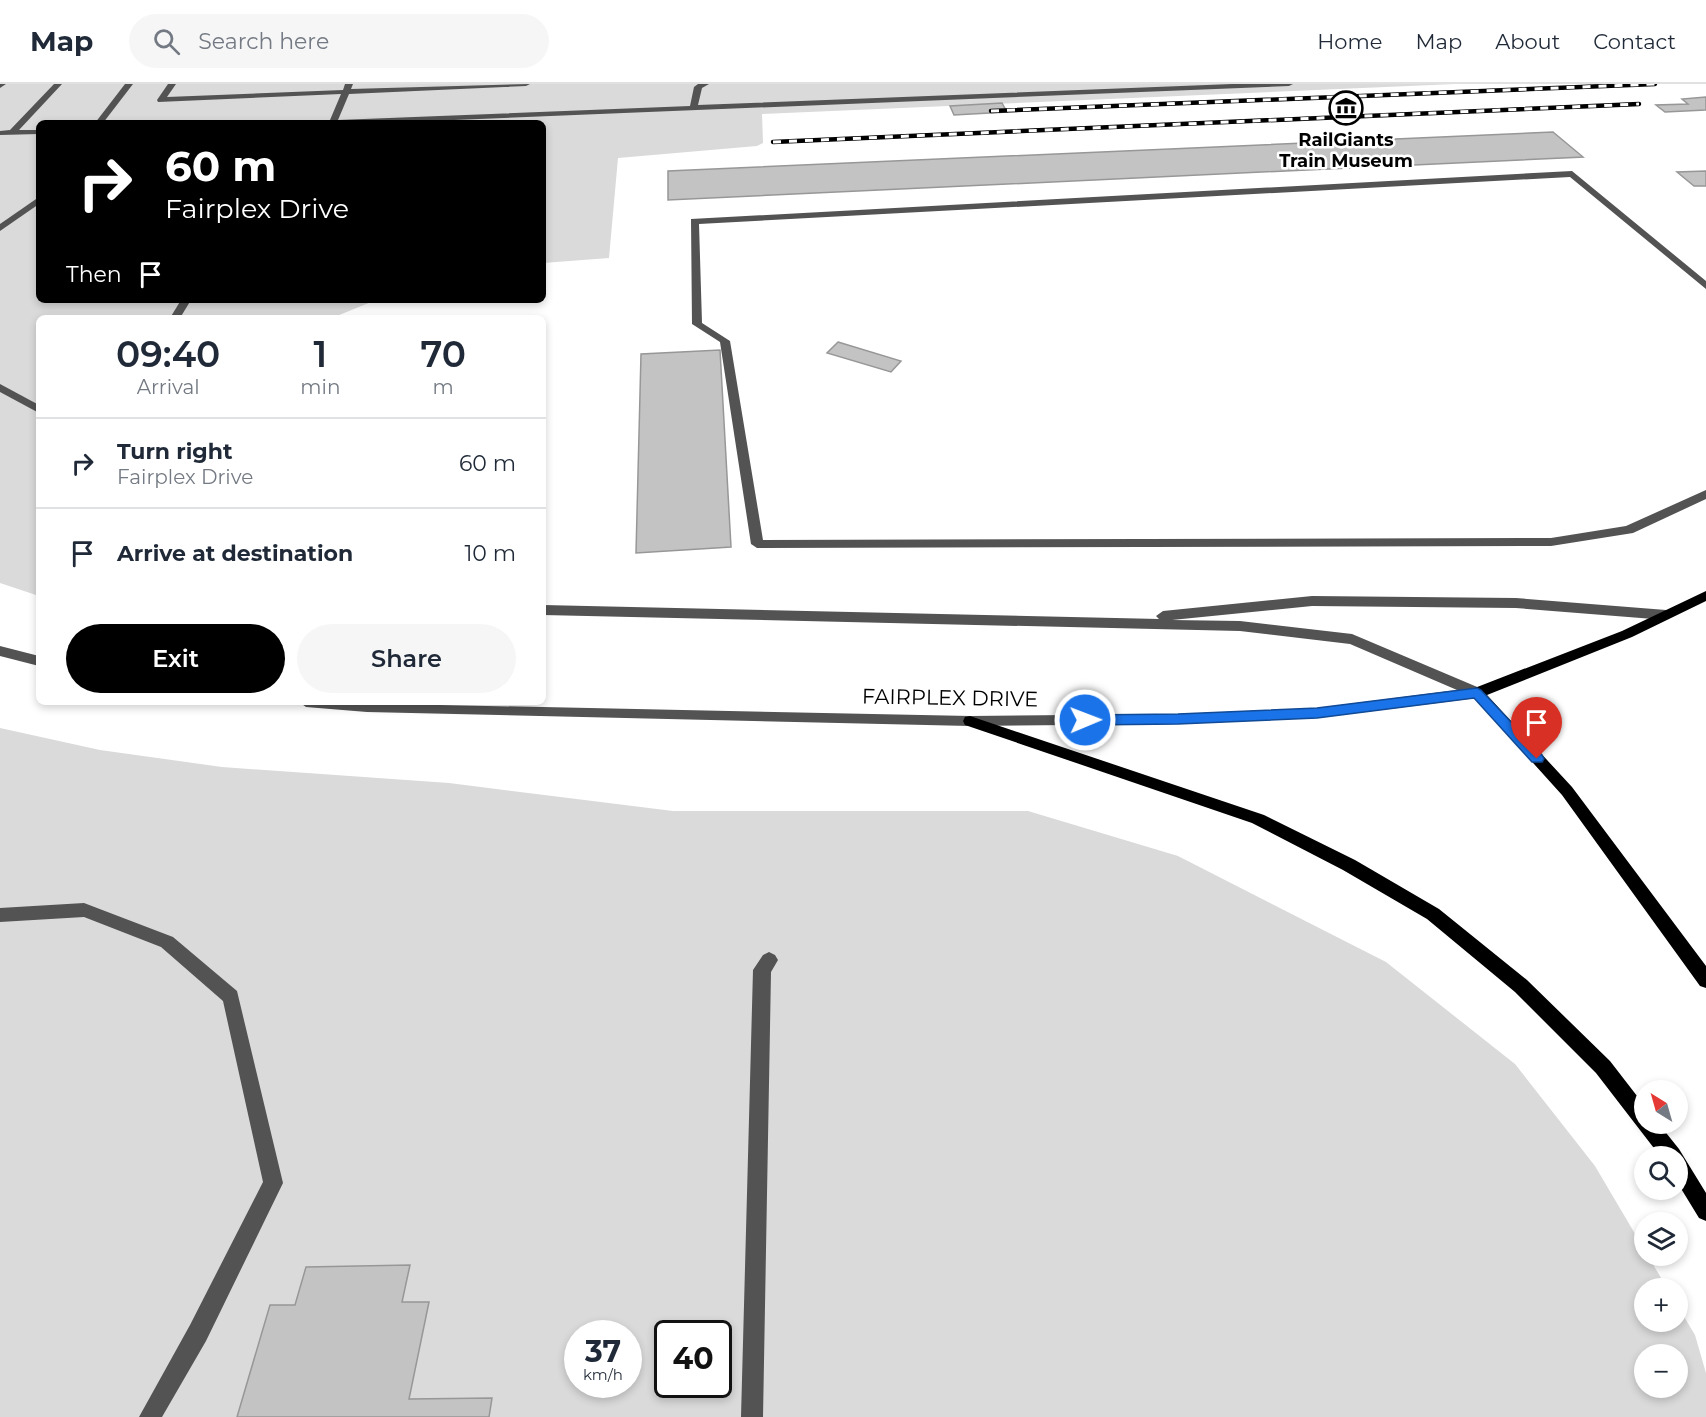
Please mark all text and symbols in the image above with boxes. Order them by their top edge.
search box [129,14,549,68]
text: Map [30,24,93,58]
icon: search [150,25,183,58]
text: Search here [198,28,329,55]
text: Home [1317,29,1382,54]
text: Map [1415,29,1462,54]
text: About [1495,29,1560,54]
text: Contact [1593,29,1676,54]
museum icon: RailGiants Train Museum [1328,90,1364,126]
place label: RailGiants Train Museum [1279,129,1413,172]
text: 60 m [165,140,276,192]
icon: right [66,144,144,222]
text: Fairplex Drive [165,192,349,225]
icon: arrive [134,258,167,291]
text: Then [66,261,122,288]
text: 09:40 [116,332,220,376]
text: 1 [314,332,327,376]
text: 70 [421,332,466,376]
text: Arrival [137,375,200,399]
text: min [300,375,340,399]
text: m [433,375,454,399]
text: Turn right [117,438,232,465]
icon: right [66,447,99,480]
text: 60 m [459,450,516,477]
text: Fairplex Drive [117,465,253,489]
icon: arrive [66,537,99,570]
text: Arrive at destination [117,540,353,567]
text: 10 m [464,540,516,567]
button: Exit [66,624,285,693]
button: Share [297,624,516,693]
street label: FAIRPLEX DRIVE [862,683,1038,712]
position arrow [1053,688,1117,752]
pin [1511,697,1562,759]
icon: arrive [1520,706,1553,739]
north arrow [1634,1080,1688,1134]
map controls [1634,1080,1688,1398]
button: search [1634,1146,1688,1200]
button: layers [1634,1212,1688,1266]
button: + [1634,1278,1688,1332]
speed limit sign: 40 [654,1320,732,1398]
text: 37 [585,1333,621,1370]
button: − [1634,1344,1688,1398]
text: km/h [583,1365,623,1384]

